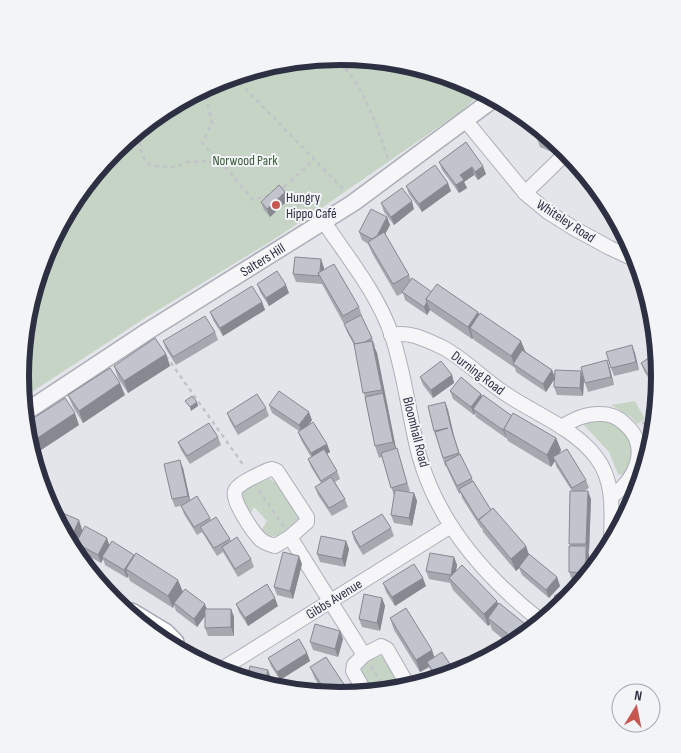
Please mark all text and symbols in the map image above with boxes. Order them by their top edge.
park label: Norwood Park [212,152,278,169]
place label: Hungry Hippo Café [286,189,337,222]
street label: Whiteley Road [533,196,599,246]
marker: Hungry Hippo Café [270,199,282,211]
street label: Salters Hill [237,239,288,280]
street label: Durning Road [448,347,508,399]
street label: Bloomhall Road [399,395,433,469]
street label: Gibbs Avenue [303,575,365,623]
north arrow [611,683,661,733]
text: N [633,687,643,705]

